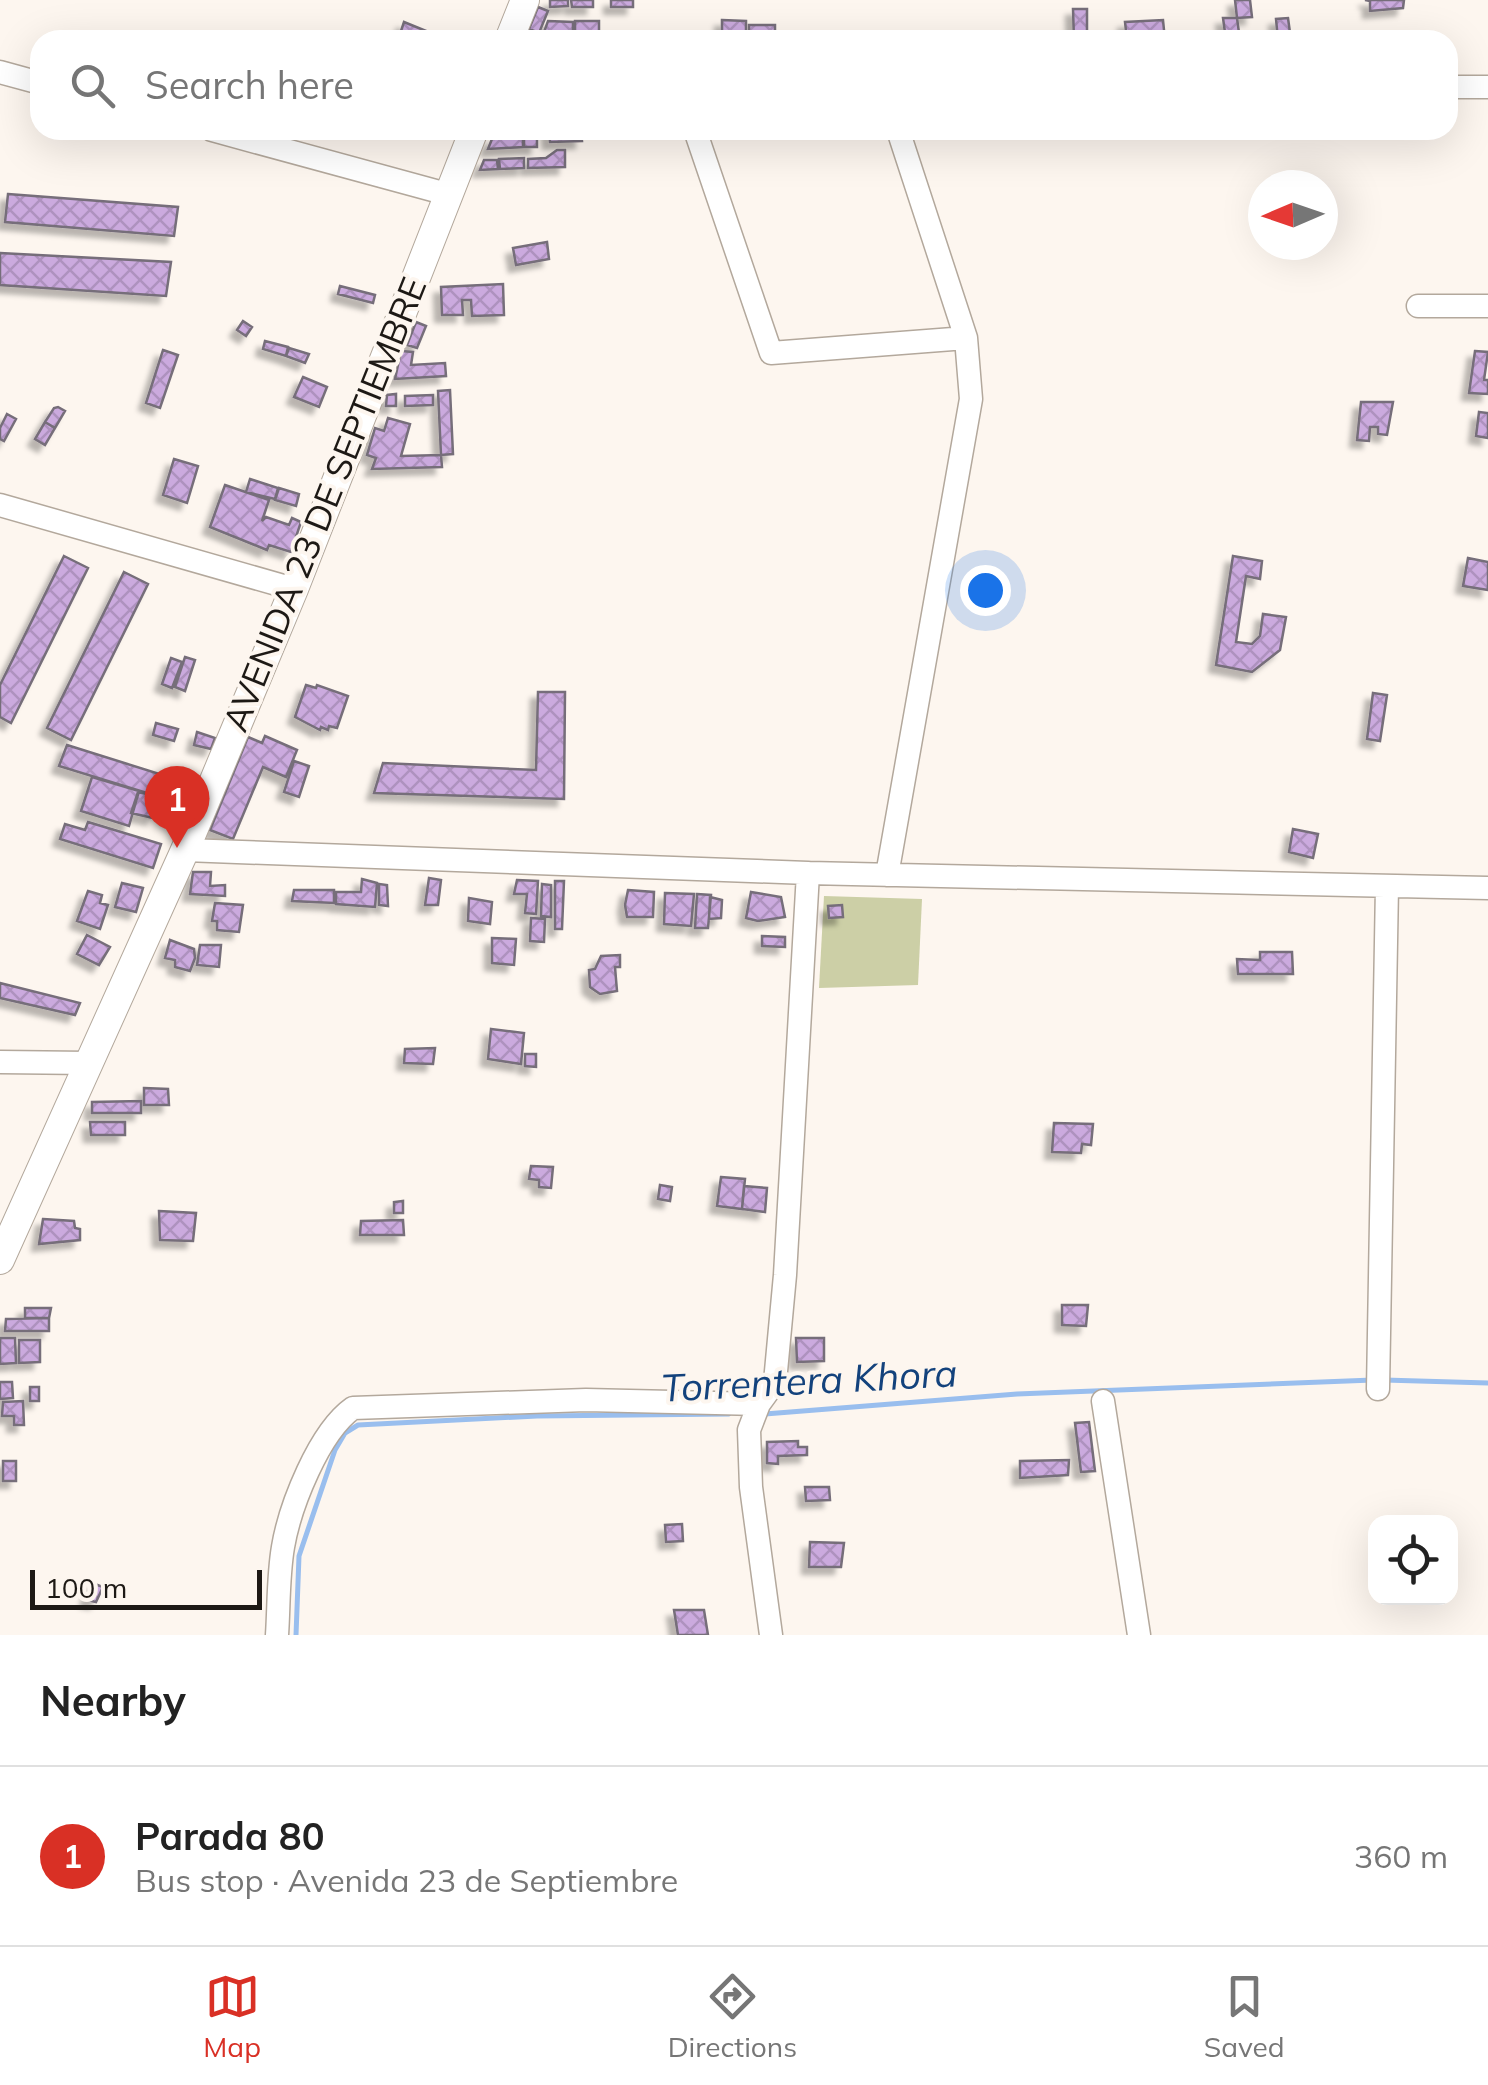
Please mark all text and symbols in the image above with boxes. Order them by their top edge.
search box [30,30,1458,140]
icon: search [65,58,120,113]
text: Search here [145,61,354,109]
north arrow [1248,170,1338,260]
street label: AVENIDA 23 DE SEPTIEMBRE [213,271,435,737]
your location [960,565,1011,616]
pin: 1 [144,766,210,848]
water label: Torrentera Khora [660,1348,958,1412]
map controls [1368,1515,1458,1605]
button: locate [1368,1515,1458,1605]
scale bar [30,1565,262,1610]
text: 100 m [45,1570,127,1605]
text: Nearby [40,1674,186,1727]
text: Parada 80 [135,1812,324,1860]
text: 1 [63,1836,82,1876]
text: 360 m [1354,1836,1448,1876]
text: Bus stop · Avenida 23 de Septiembre [135,1860,678,1900]
tab: Map [203,1969,261,2064]
tab: Directions [668,1969,797,2064]
tab: Saved [1204,1969,1285,2064]

